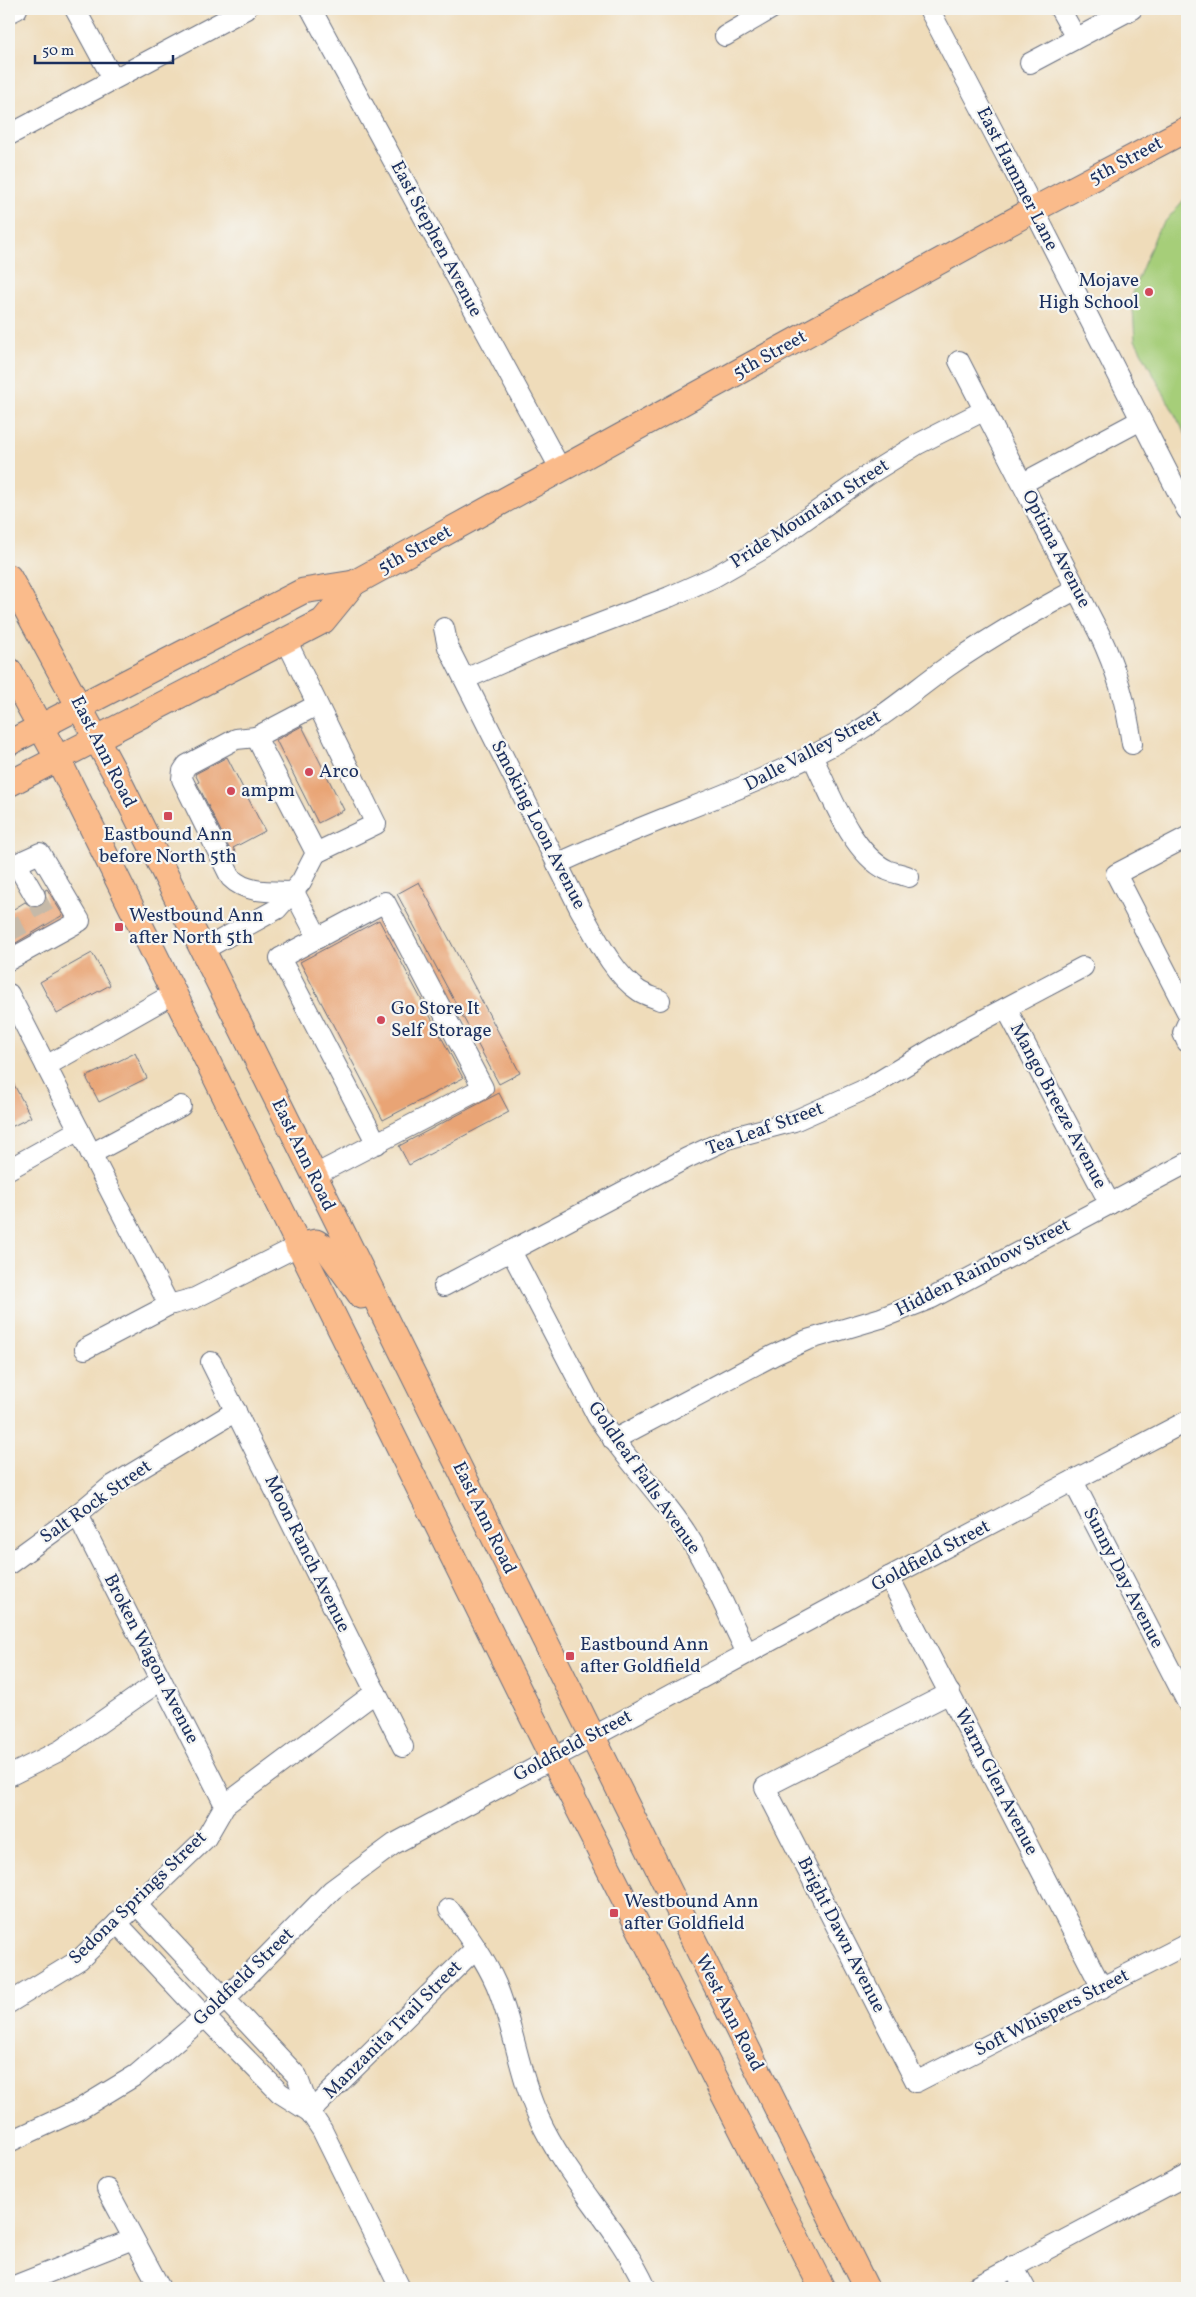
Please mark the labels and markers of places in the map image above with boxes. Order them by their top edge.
place label: Mojave High School [1039,268,1139,316]
marker: Mojave High School [1143,286,1155,298]
place label: Arco [319,759,359,785]
marker: Arco [303,766,315,778]
place label: ampm [241,778,295,804]
marker: ampm [225,785,237,797]
marker: Eastbound Ann before North 5th [162,810,174,822]
place label: Eastbound Ann before North 5th [99,822,237,870]
place label: Westbound Ann after North 5th [129,903,263,951]
marker: Westbound Ann after North 5th [113,921,125,933]
place label: Go Store It Self Storage [391,996,492,1044]
marker: Go Store It Self Storage [375,1014,387,1026]
place label: Eastbound Ann after Goldfield [580,1632,709,1680]
marker: Eastbound Ann after Goldfield [564,1650,576,1662]
place label: Westbound Ann after Goldfield [624,1889,758,1937]
marker: Westbound Ann after Goldfield [608,1907,620,1919]

